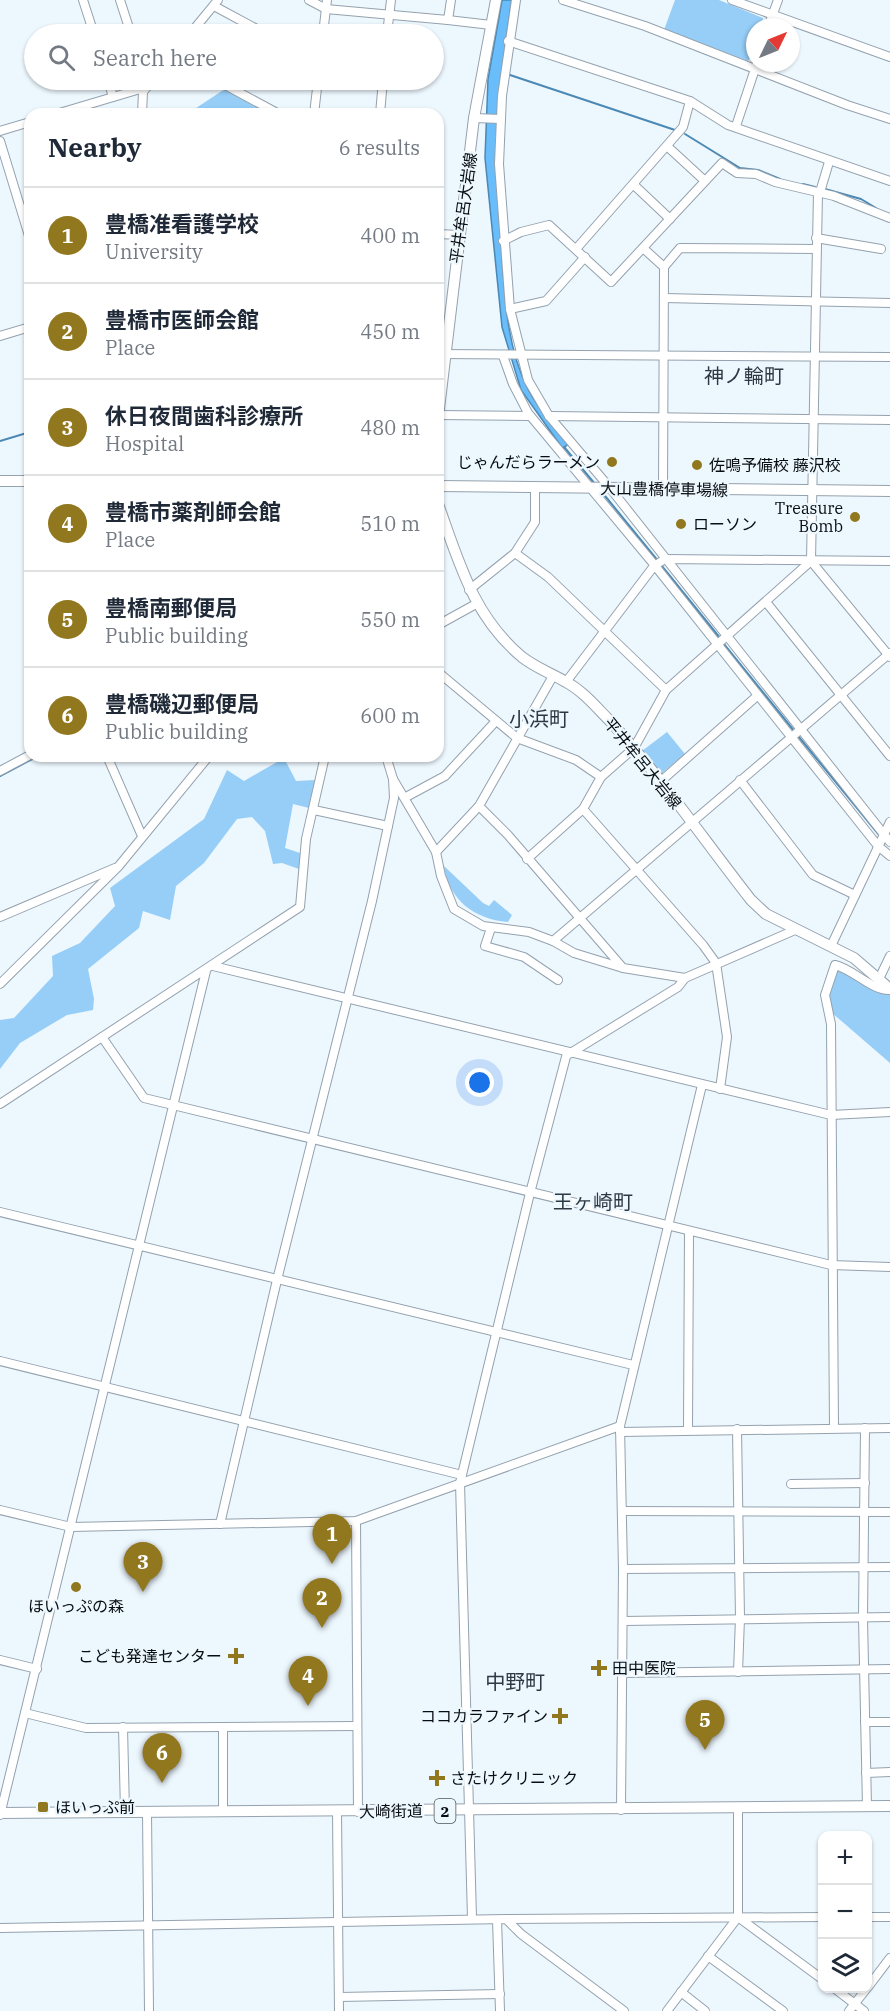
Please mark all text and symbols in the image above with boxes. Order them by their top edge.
north arrow [746,18,800,72]
search box [24,24,444,90]
icon: search [45,41,78,74]
text: Search here [93,43,217,72]
text: Nearby [48,130,142,164]
text: 6 results [339,134,420,161]
street label: 平井牟呂大岩線 [445,151,481,265]
text: 豊橋准看護学校 [105,209,259,238]
text: 1 [62,222,74,249]
text: 400 m [360,222,420,249]
text: University [105,238,203,265]
text: 豊橋市医師会館 [105,305,259,334]
text: 2 [62,318,74,345]
text: 450 m [360,318,420,345]
text: Place [105,334,155,361]
district label: 神ノ輪町 [704,362,784,389]
text: 休日夜間歯科診療所 [105,401,303,430]
text: 3 [62,414,74,441]
text: 480 m [360,414,420,441]
text: Hospital [105,430,184,457]
place label: じゃんだらラーメン [457,452,600,472]
marker: じゃんだらラーメン [605,455,619,469]
place label: 佐鳴予備校 藤沢校 [709,455,841,475]
marker: 佐鳴予備校 藤沢校 [690,458,704,472]
street label: 大山豊橋停車場線 [600,478,728,500]
text: 豊橋市薬剤師会館 [105,497,281,526]
place label: Treasure Bomb [775,498,843,536]
text: 4 [62,510,74,537]
text: 510 m [360,510,420,537]
marker: Treasure Bomb [848,510,862,524]
place label: ローソン [693,514,757,534]
marker: ローソン [674,517,688,531]
text: Place [105,526,155,553]
text: 豊橋南郵便局 [105,593,237,622]
text: 5 [62,606,74,633]
text: 550 m [360,606,420,633]
text: Public building [105,622,248,649]
text: 豊橋磯辺郵便局 [105,689,259,718]
text: 6 [62,702,74,729]
text: 600 m [360,702,420,729]
district label: 小浜町 [509,705,569,732]
street label: 平井牟呂大岩線 [600,713,686,813]
text: Public building [105,718,248,745]
your location [465,1068,494,1097]
district label: 王ヶ崎町 [553,1188,633,1215]
pin: 1 [312,1514,352,1564]
pin: 3 [124,1542,162,1592]
pin: 2 [302,1578,342,1628]
marker: ほいっぷの森 [69,1580,83,1594]
place label: ほいっぷの森 [28,1596,124,1616]
place label: こども発達センター [78,1646,222,1666]
marker: こども発達センター [227,1647,245,1665]
pin: 4 [288,1656,328,1706]
place label: 田中医院 [612,1658,676,1678]
marker: 田中医院 [590,1659,608,1677]
district label: 中野町 [485,1668,545,1695]
pin: 5 [686,1700,724,1750]
place label: ココカラファイン [420,1706,548,1726]
marker: ココカラファイン [553,1709,567,1723]
pin: 6 [142,1734,182,1783]
place label: さたけクリニック [450,1768,578,1788]
marker: さたけクリニック [428,1769,446,1787]
place label: ほいっぷ前 [55,1797,135,1817]
road number: 2 [434,1799,456,1823]
marker: ほいっぷ前 [36,1800,50,1814]
street label: 大崎街道 [359,1800,423,1822]
map controls [818,1831,872,1993]
button: + [818,1831,872,1885]
button: − [818,1885,872,1939]
button: layers [818,1939,872,1993]

